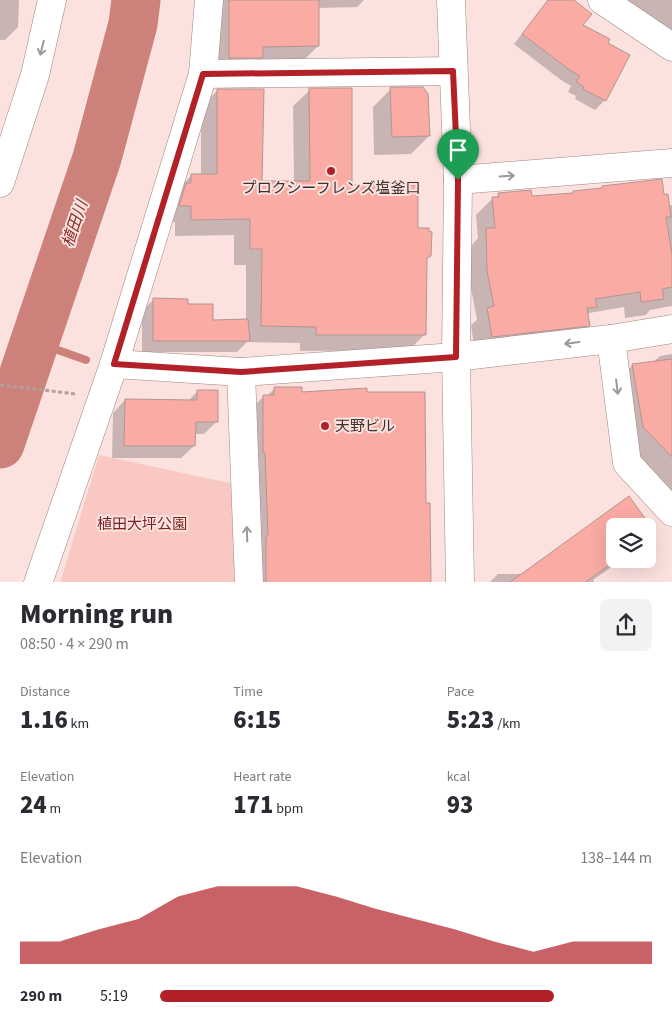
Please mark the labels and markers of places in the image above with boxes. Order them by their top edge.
pin [437,129,479,180]
marker: プロクシーフレンズ塩釜口 [325,165,337,177]
place label: プロクシーフレンズ塩釜口 [242,178,420,199]
place label: 天野ビル [335,416,395,437]
marker: 天野ビル [319,420,331,432]

